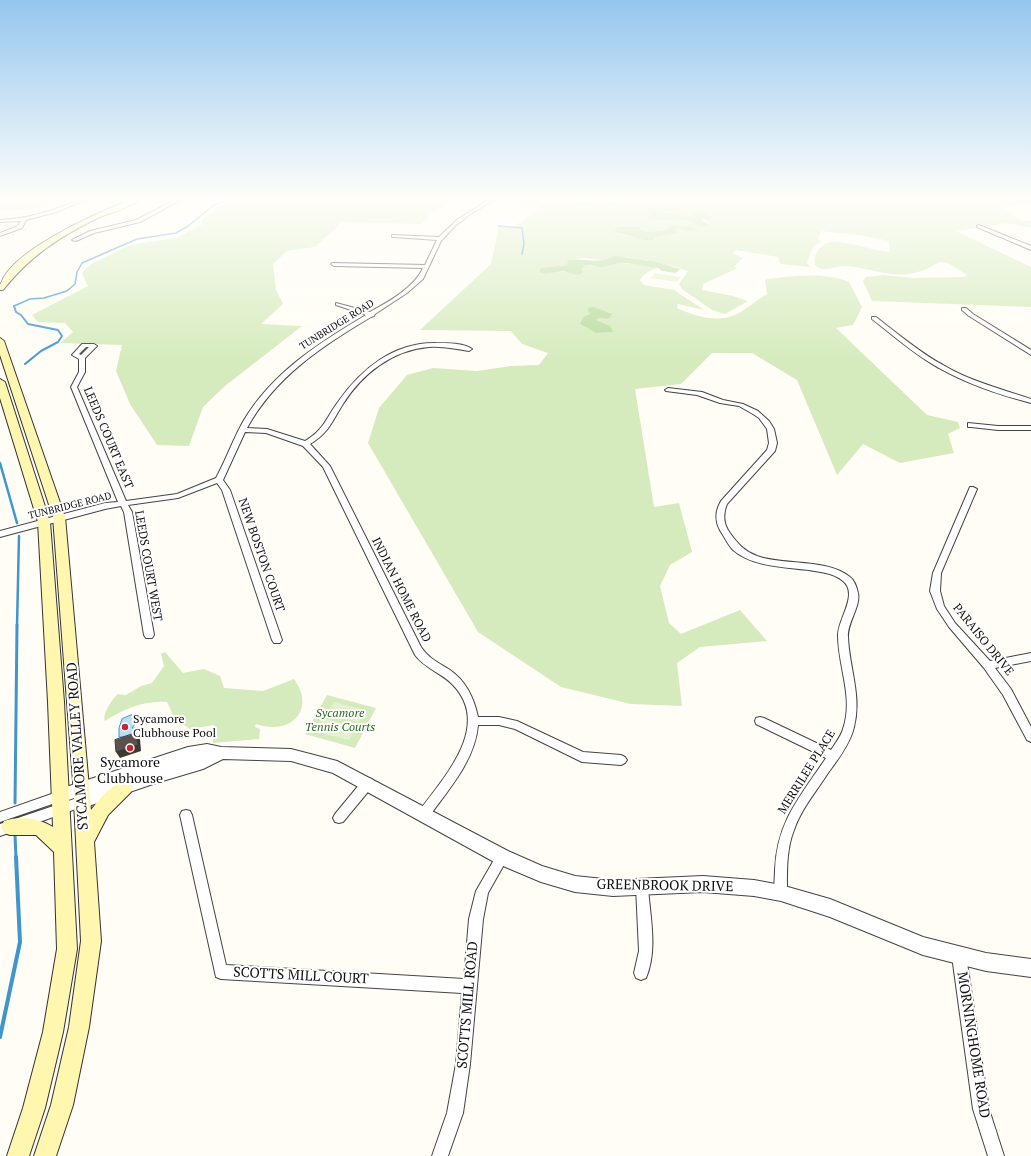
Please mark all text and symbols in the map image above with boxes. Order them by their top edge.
street label: TUNBRIDGE ROAD [298,297,376,353]
street label: LEEDS COURT EAST [80,385,136,491]
street label: TUNBRIDGE ROAD [27,490,113,522]
street label: NEW BOSTON COURT [235,496,287,614]
street label: LEEDS COURT WEST [131,509,165,623]
street label: INDIAN HOME ROAD [368,535,434,645]
street label: PARAISO DRIVE [950,601,1016,679]
street label: SYCAMORE VALLEY ROAD [64,661,92,831]
park label: Sycamore Tennis Courts [305,707,375,735]
place label: Sycamore Clubhouse Pool [133,713,216,741]
marker: Sycamore Clubhouse Pool [120,722,130,732]
street label: MERRILEE PLACE [775,727,839,817]
marker: Sycamore Clubhouse [125,743,135,753]
place label: Sycamore Clubhouse [97,755,163,788]
street label: GREENBROOK DRIVE [596,876,734,896]
street label: SCOTTS MILL ROAD [454,941,482,1069]
street label: SCOTTS MILL COURT [233,964,369,988]
street label: MORNINGHOME ROAD [953,970,993,1120]

